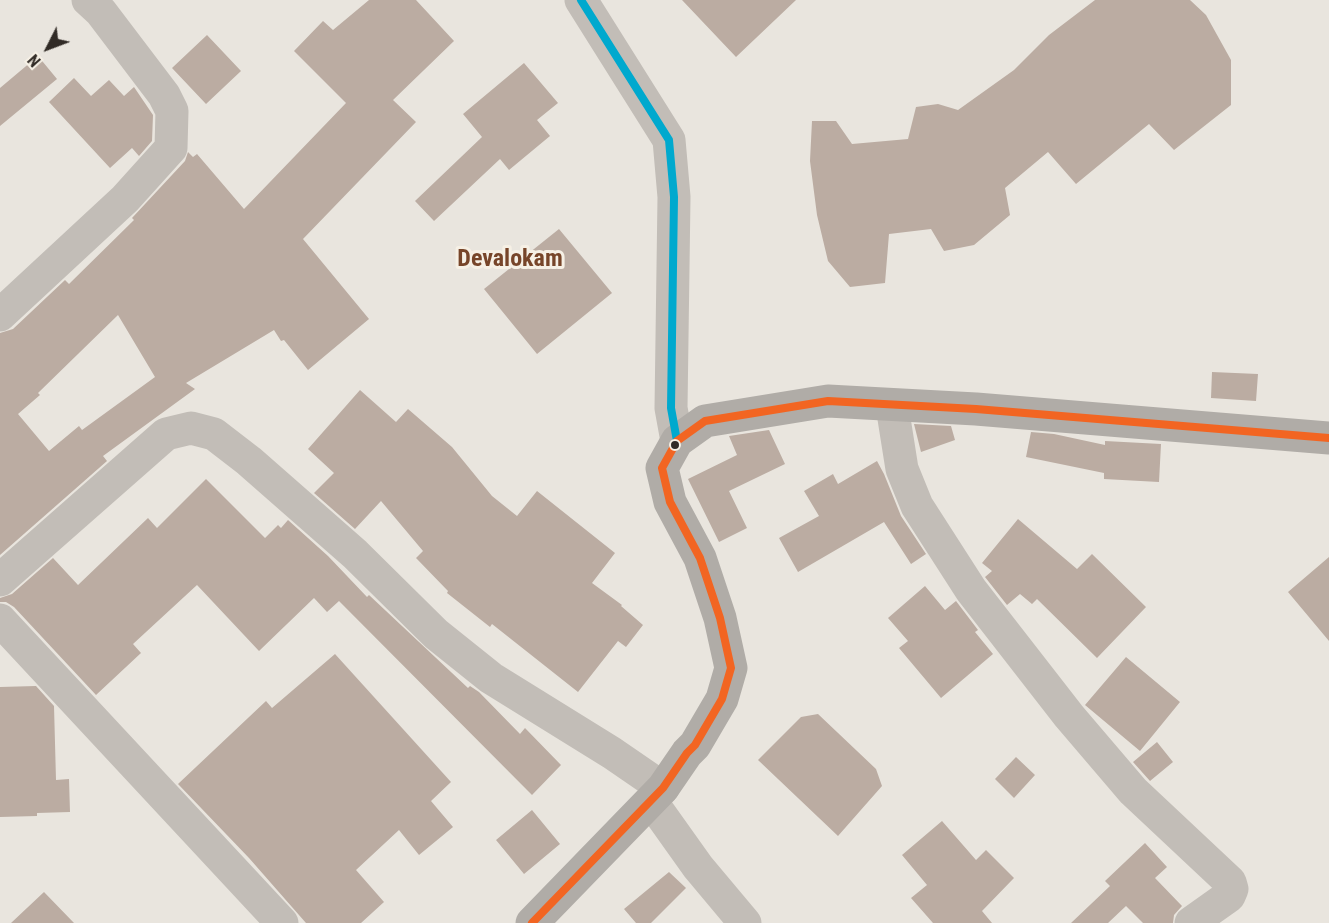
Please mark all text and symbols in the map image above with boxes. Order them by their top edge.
north arrow [18,18,78,78]
text: N [24,50,45,70]
district label: Devalokam [457,246,563,274]
unlabelled marker [669,439,681,451]

